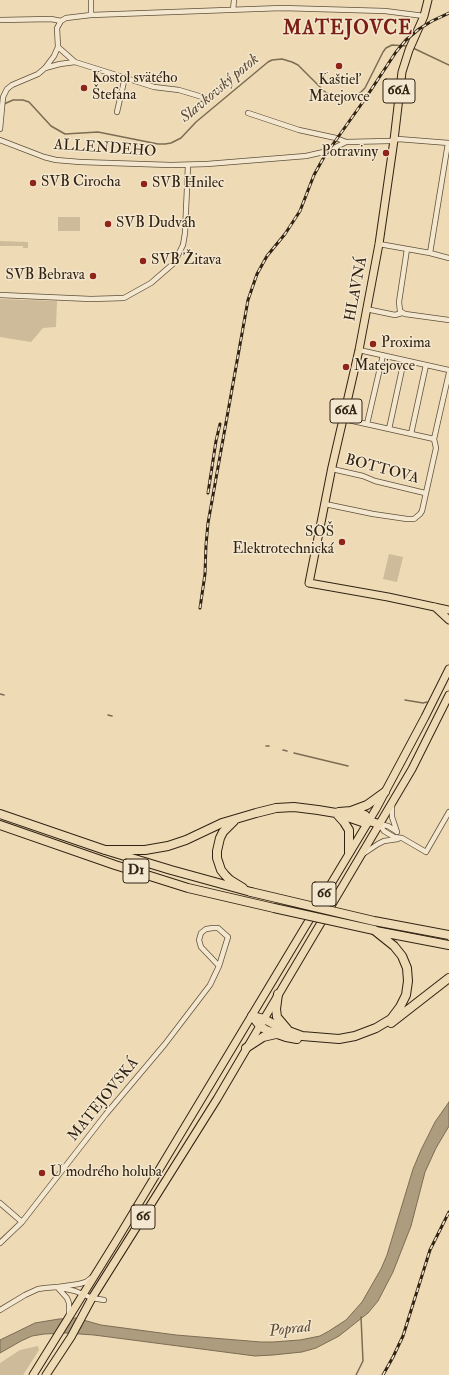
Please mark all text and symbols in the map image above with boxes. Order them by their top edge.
district label: MATEJOVCE [283,19,413,41]
water label: Slavkovský potok [177,50,263,128]
marker: Kaštieľ Matejovce [334,61,344,71]
place label: Kostol svätého Štefana [92,70,177,105]
place label: Kaštieľ Matejovce [309,72,369,107]
road number: 66A [383,79,415,103]
marker: Kostol svätého Štefana [79,83,89,93]
street label: ALLENDEHO [53,136,157,162]
place label: Potraviny [321,144,378,162]
marker: Potraviny [381,148,391,158]
place label: SVB Cirocha [41,174,121,192]
place label: SVB Hnilec [152,175,224,193]
marker: SVB Cirocha [28,178,38,188]
marker: SVB Hnilec [139,179,149,189]
place label: SVB Dudváh [116,215,196,233]
marker: SVB Dudváh [103,219,113,229]
place label: SVB Žitava [151,252,221,270]
street label: HLAVNÁ [342,255,372,323]
marker: SVB Žitava [138,256,148,266]
place label: SVB Bebrava [6,267,85,285]
marker: SVB Bebrava [88,271,98,281]
place label: Proxima [381,335,431,353]
marker: Proxima [368,339,378,349]
place label: Matejovce [354,358,415,376]
marker: Matejovce [341,362,351,372]
road number: 66A [330,399,362,423]
street label: BOTTOVA [343,452,421,488]
place label: SOŠ Elektrotechnická [233,524,334,559]
marker: SOŠ Elektrotechnická [337,537,347,547]
road number: D1 [123,859,149,883]
road number: 66 [312,882,336,906]
street label: MATEJOVSKÁ [65,1055,143,1145]
place label: U modrého holuba [50,1164,162,1182]
marker: U modrého holuba [37,1168,47,1178]
road number: 66 [131,1205,155,1229]
water label: Poprad [268,1318,312,1342]

